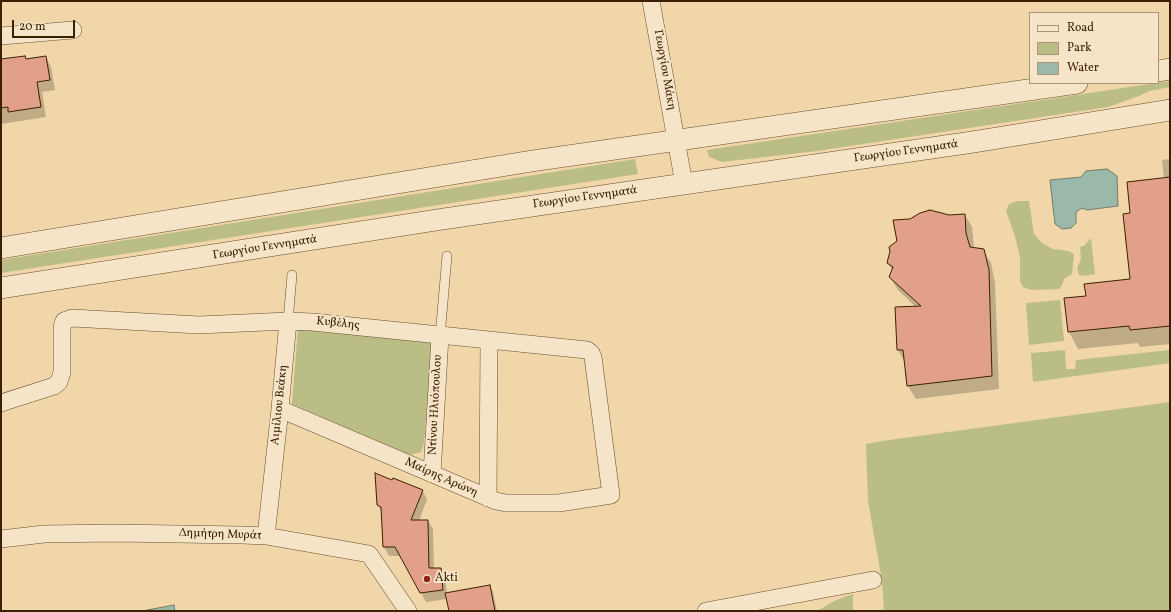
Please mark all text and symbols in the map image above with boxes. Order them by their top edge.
scale bar [14,12,77,38]
legend [1029,12,1159,84]
text: 20 m [19,19,46,35]
text: Road [1067,20,1094,36]
street label: Γεωργίου Μάκη [650,29,678,111]
text: Park [1067,40,1092,56]
text: Water [1067,60,1099,76]
street label: Γεωργίου Γεννηματά [853,138,959,166]
street label: Γεωργίου Γεννηματά [532,184,638,212]
street label: Γεωργίου Γεννηματά [212,233,318,263]
street label: Κυβέλης [316,315,360,333]
street label: Ντίνου Ηλιόπουλου [426,355,446,455]
street label: Αιμίλιου Βεάκη [269,364,291,446]
street label: Μαίρης Αρώνη [402,455,480,501]
street label: Δημήτρη Μυράτ [178,526,262,544]
place label: Akti [435,572,458,586]
marker: Akti [422,574,432,584]

